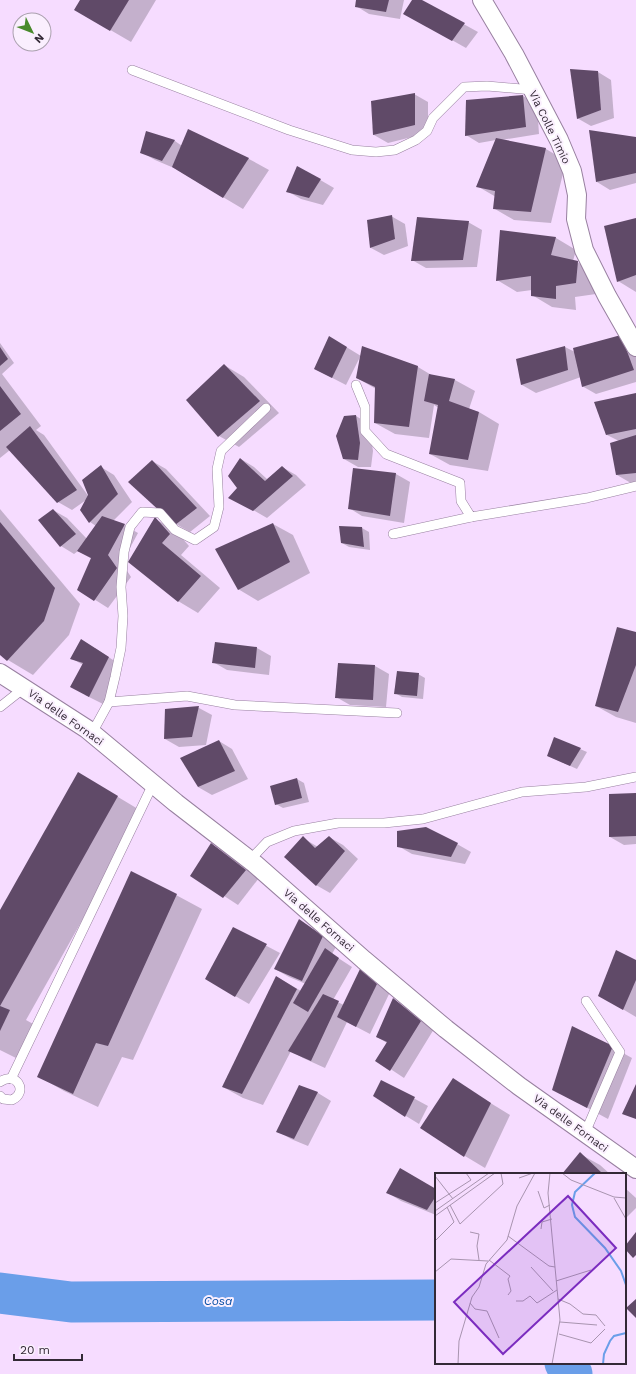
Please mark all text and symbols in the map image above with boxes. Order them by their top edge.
north arrow [12,12,52,52]
text: N [31,31,46,46]
street label: Via Colle Timio [526,88,573,166]
street label: Via delle Fornaci [25,687,106,748]
street label: Via delle Fornaci [281,886,357,955]
street label: Via delle Fornaci [531,1092,611,1155]
inset map [435,1173,626,1364]
water label: Cosa [204,1294,233,1308]
scale bar [14,1336,82,1362]
text: 20 m [20,1343,50,1357]

